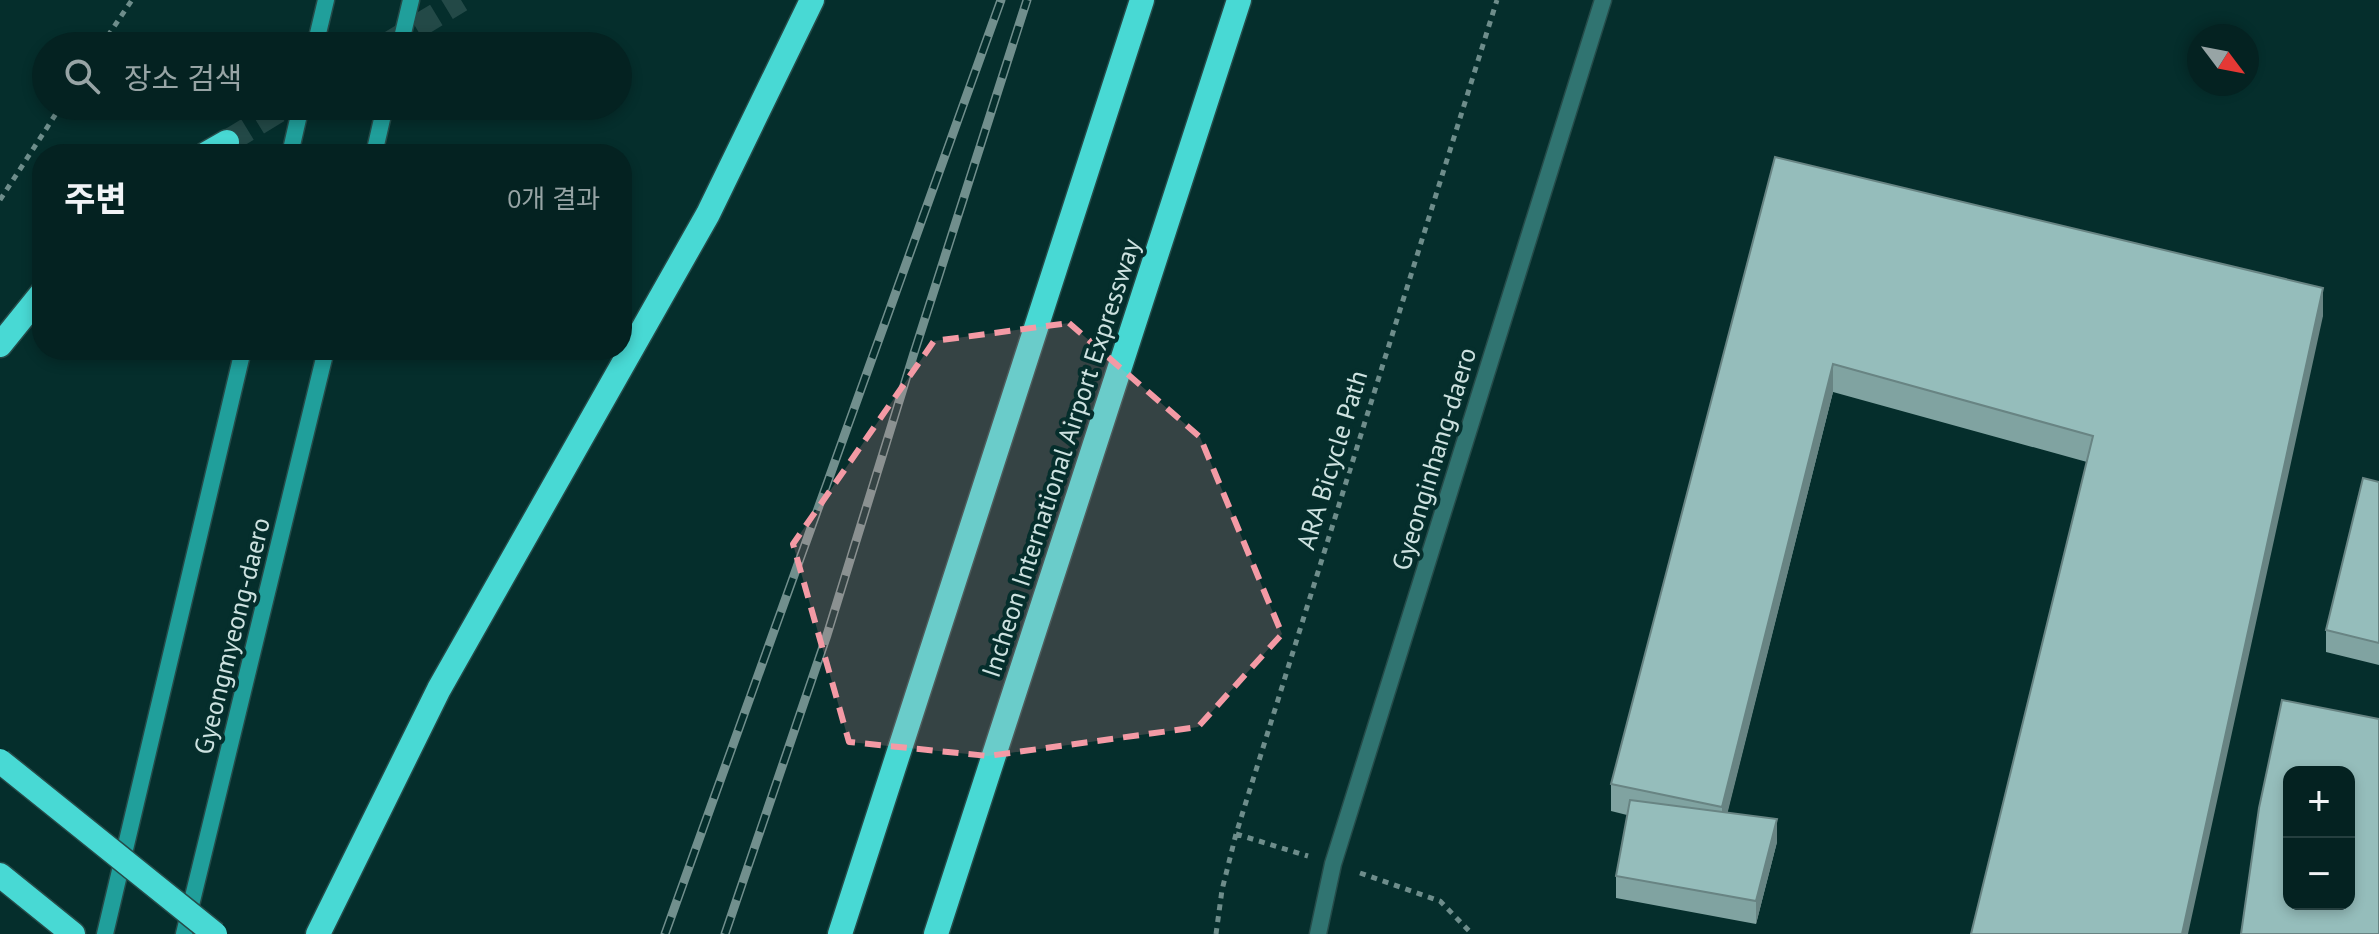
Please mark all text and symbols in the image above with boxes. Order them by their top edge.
north arrow [2187,24,2259,96]
search box [32,32,632,120]
icon: search [60,54,104,98]
text: 장소 검색 [124,58,242,97]
text: 주변 [64,176,127,220]
text: 0개 결과 [507,182,600,215]
street label: Incheon International Airport Expressway [974,234,1147,682]
street label: Gyeonginhang-daero [1384,343,1483,574]
street label: ARA Bicycle Path [1289,366,1374,553]
street label: Gyeongmyeong-daero [186,514,277,758]
map controls [2283,766,2355,910]
button: + [2283,766,2355,838]
button: − [2283,838,2355,910]

